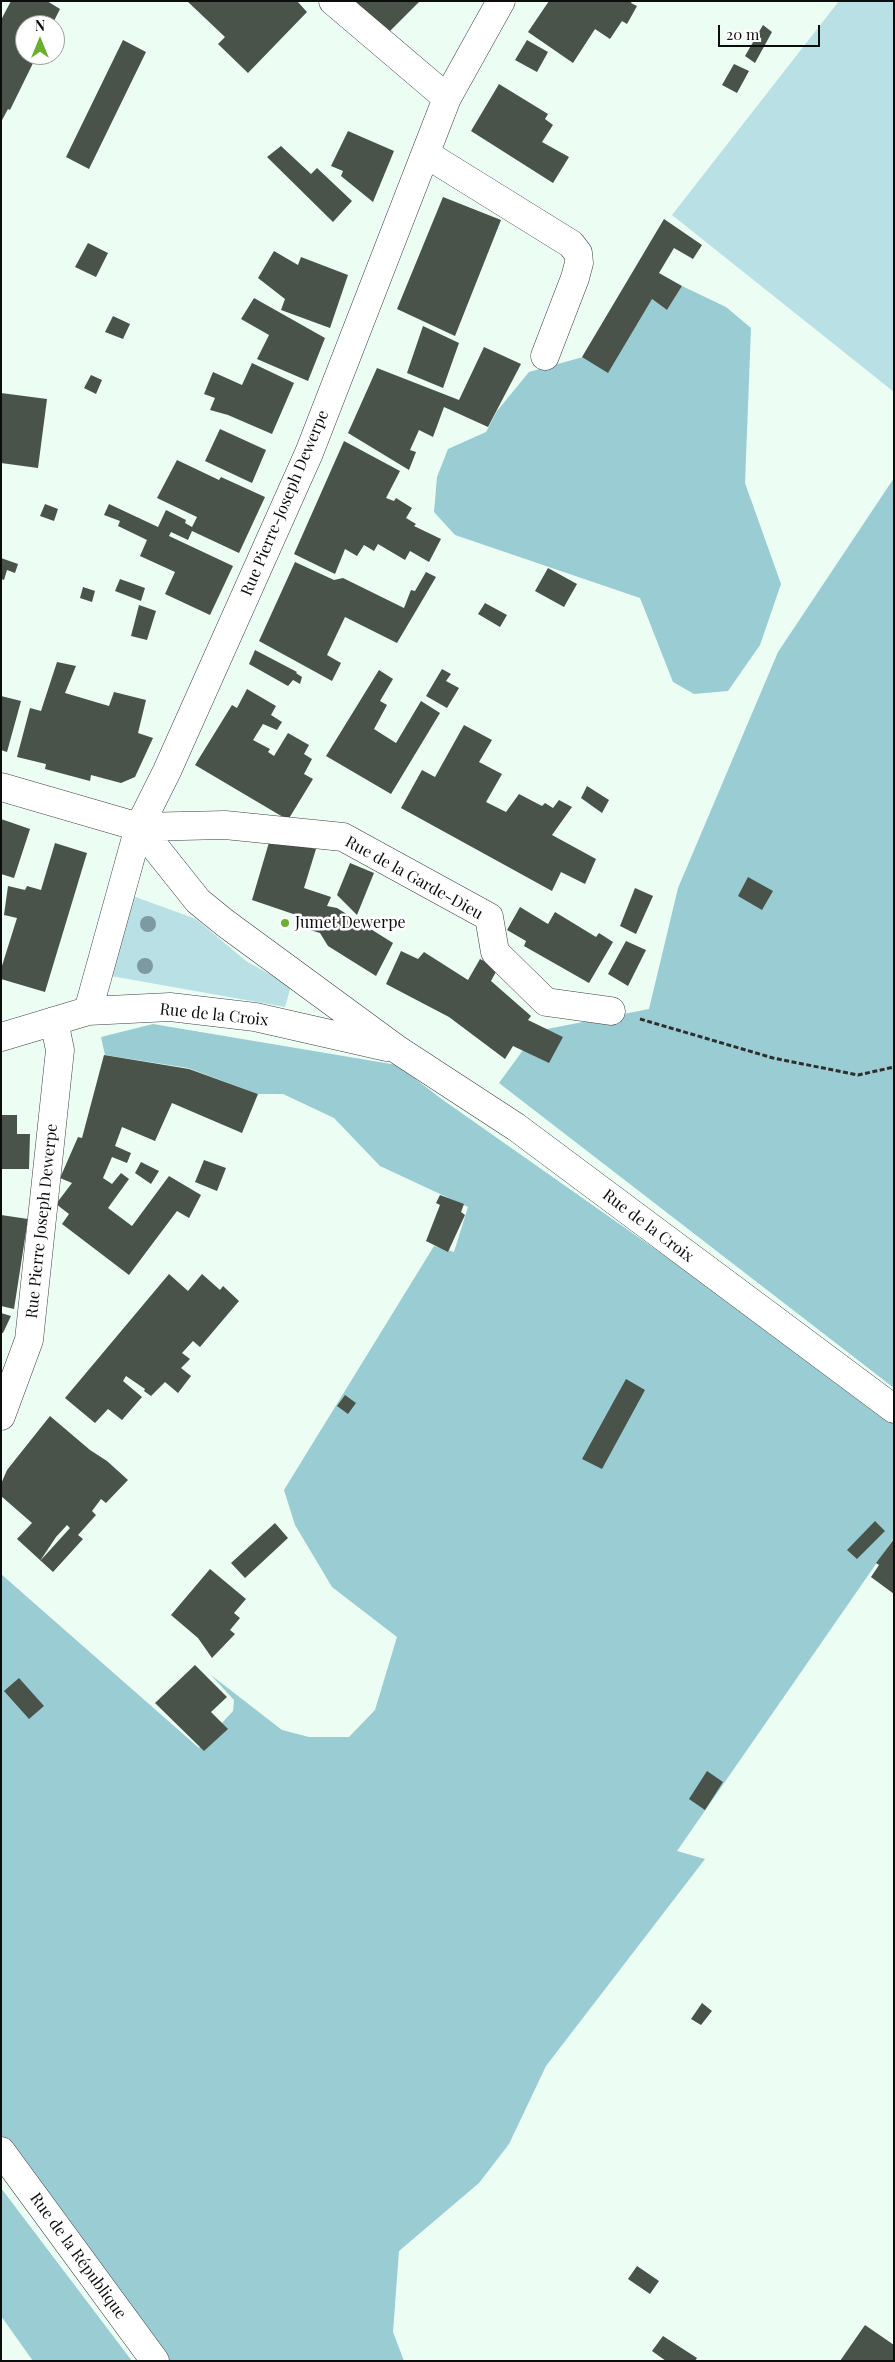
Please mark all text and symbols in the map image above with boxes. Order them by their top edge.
north arrow [15,15,65,65]
scale bar [720,15,822,47]
text: N [35,16,45,35]
text: 20 m [726,24,759,44]
street label: Rue Pierre-Joseph Dewerpe [237,407,333,599]
street label: Rue de la Garde-Dieu [342,832,486,924]
place label: Jumet Dewerpe [295,913,406,933]
marker: Jumet Dewerpe [279,917,291,929]
street label: Rue de la Croix [159,1000,269,1030]
street label: Rue Pierre Joseph Dewerpe [22,1123,62,1319]
street label: Rue de la Croix [599,1185,697,1267]
street label: Rue de la République [26,2189,130,2323]

